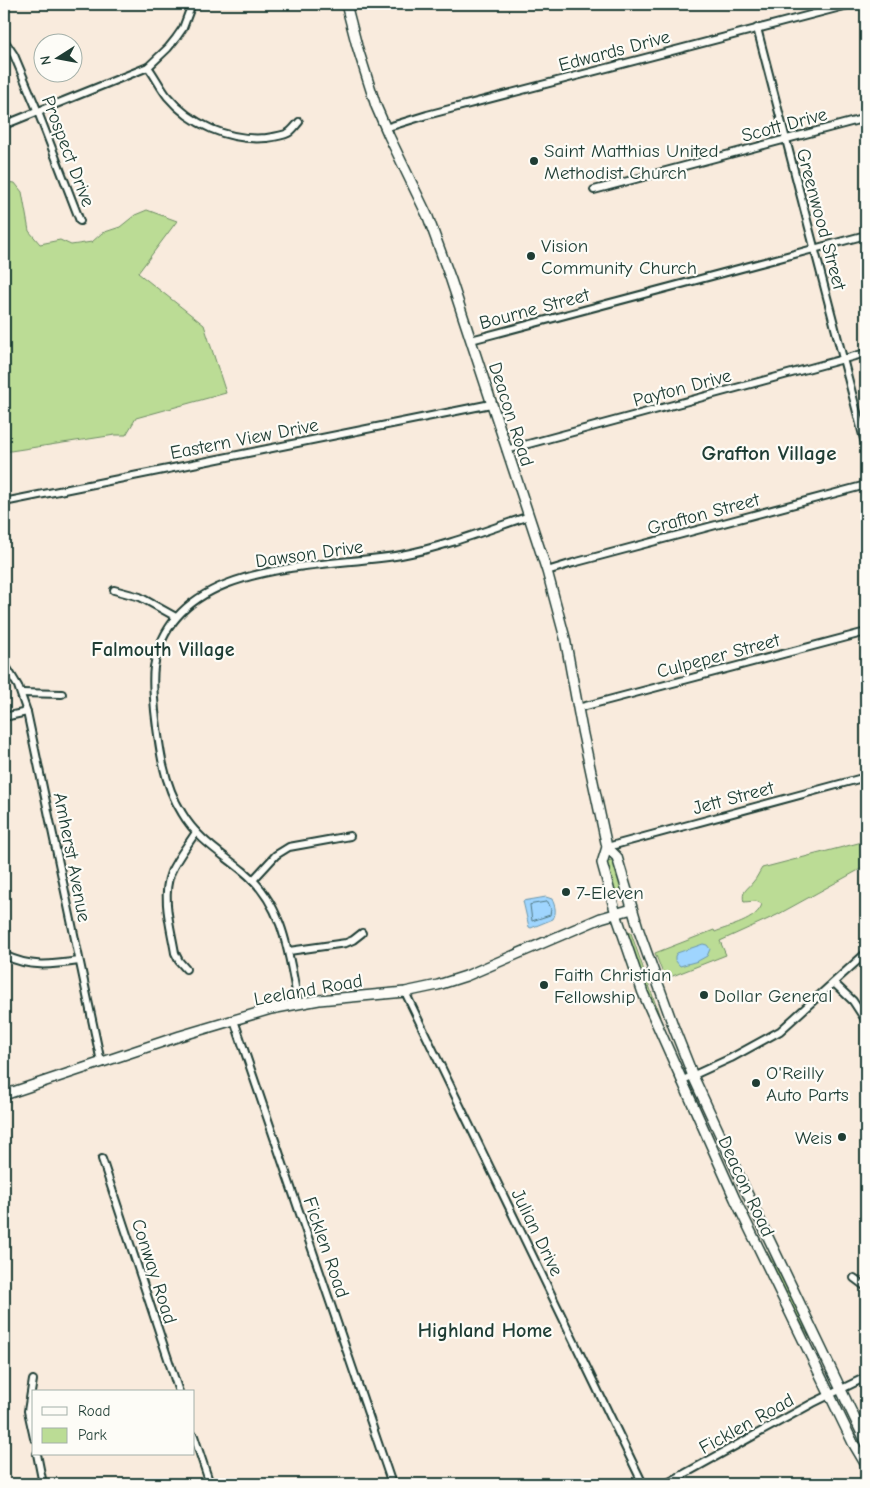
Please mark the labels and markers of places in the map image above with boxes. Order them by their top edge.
place label: Saint Matthias United Methodist Church [544,140,718,184]
marker: Saint Matthias United Methodist Church [528,155,540,167]
place label: Vision Community Church [541,235,697,279]
marker: Vision Community Church [525,250,537,262]
place label: 7-Eleven [576,882,644,904]
marker: 7-Eleven [560,886,572,898]
place label: Faith Christian Fellowship [554,964,672,1008]
marker: Faith Christian Fellowship [538,979,550,991]
place label: Dollar General [714,985,832,1007]
marker: Dollar General [698,989,710,1001]
place label: O'Reilly Auto Parts [766,1062,849,1106]
marker: O'Reilly Auto Parts [750,1077,762,1089]
place label: Weis [795,1127,832,1149]
marker: Weis [836,1131,848,1143]

